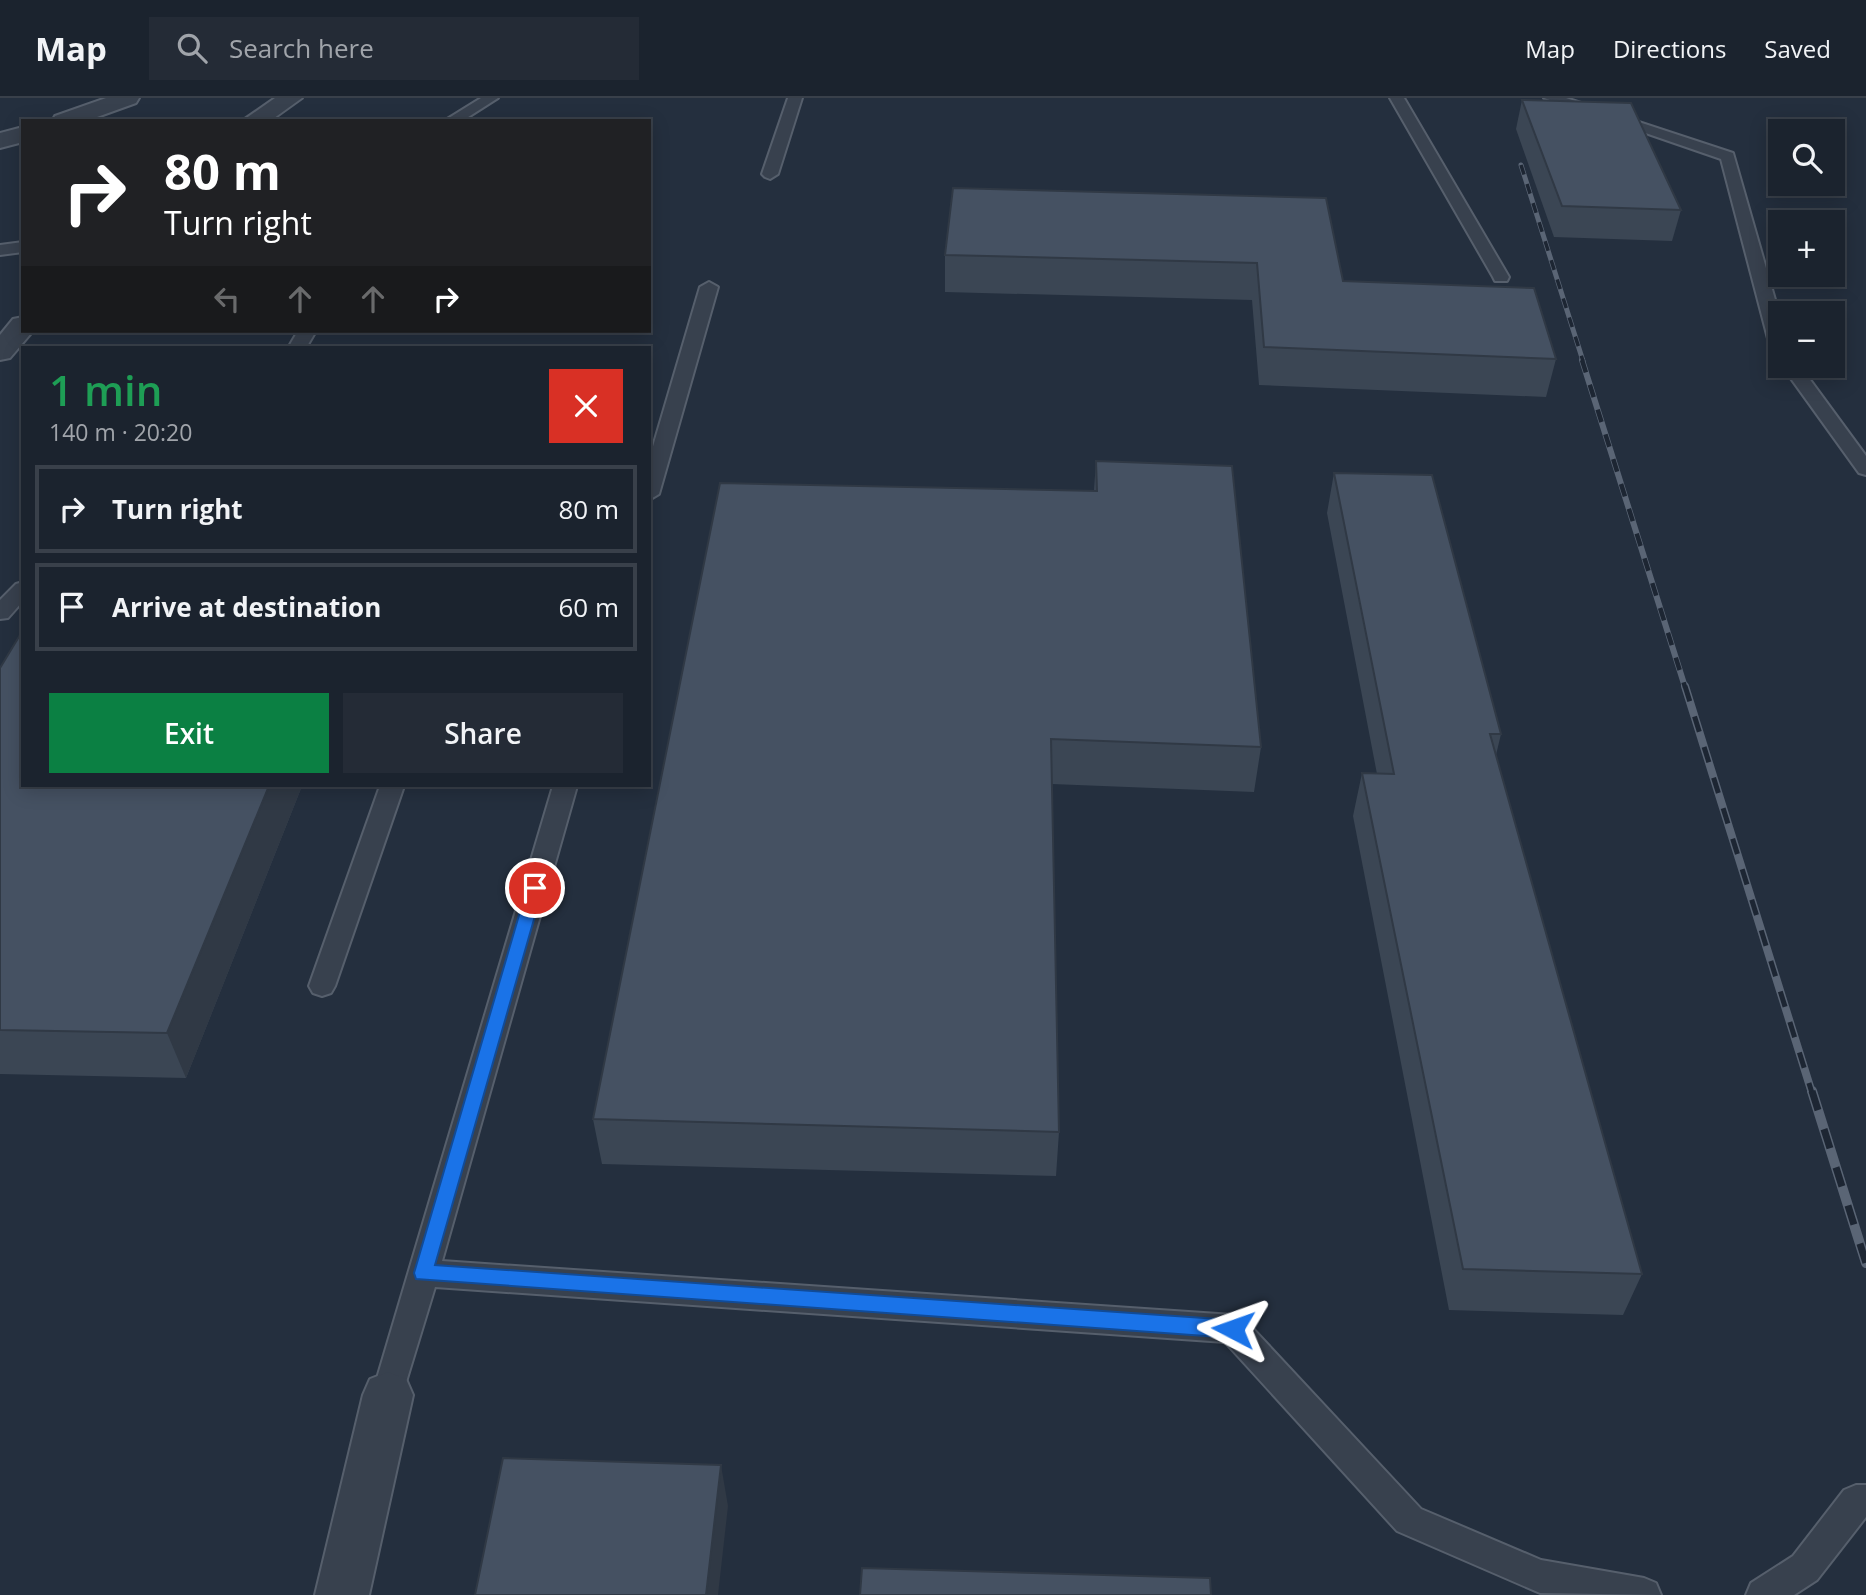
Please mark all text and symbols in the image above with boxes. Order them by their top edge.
search box [149,17,639,80]
text: Map [35,26,107,71]
icon: search [173,29,211,67]
text: Search here [229,30,374,66]
text: Map [1525,32,1575,65]
text: Directions [1613,32,1726,65]
text: Saved [1764,32,1831,65]
map controls [1768,119,1845,378]
button: search [1768,119,1845,196]
text: 80 m [164,138,281,204]
icon: right [49,147,140,238]
text: Turn right [164,201,312,244]
button: + [1768,210,1845,287]
icon: left [208,280,246,318]
icon: ahead [281,280,319,318]
icon: ahead [354,280,392,318]
icon: right [427,280,465,318]
button: − [1768,301,1845,378]
text: 1 min [49,361,162,418]
button: close [549,369,623,443]
text: 140 m · 20:20 [49,416,192,448]
icon: right [53,490,91,528]
text: Turn right [112,491,243,527]
text: 80 m [558,491,619,527]
icon: arrive [53,588,91,626]
text: Arrive at destination [112,589,381,625]
text: 60 m [558,589,619,625]
button: Exit [49,693,329,773]
button: Share [343,693,623,773]
pin [505,858,565,918]
icon: arrive [516,869,554,907]
position arrow [1196,1292,1270,1366]

